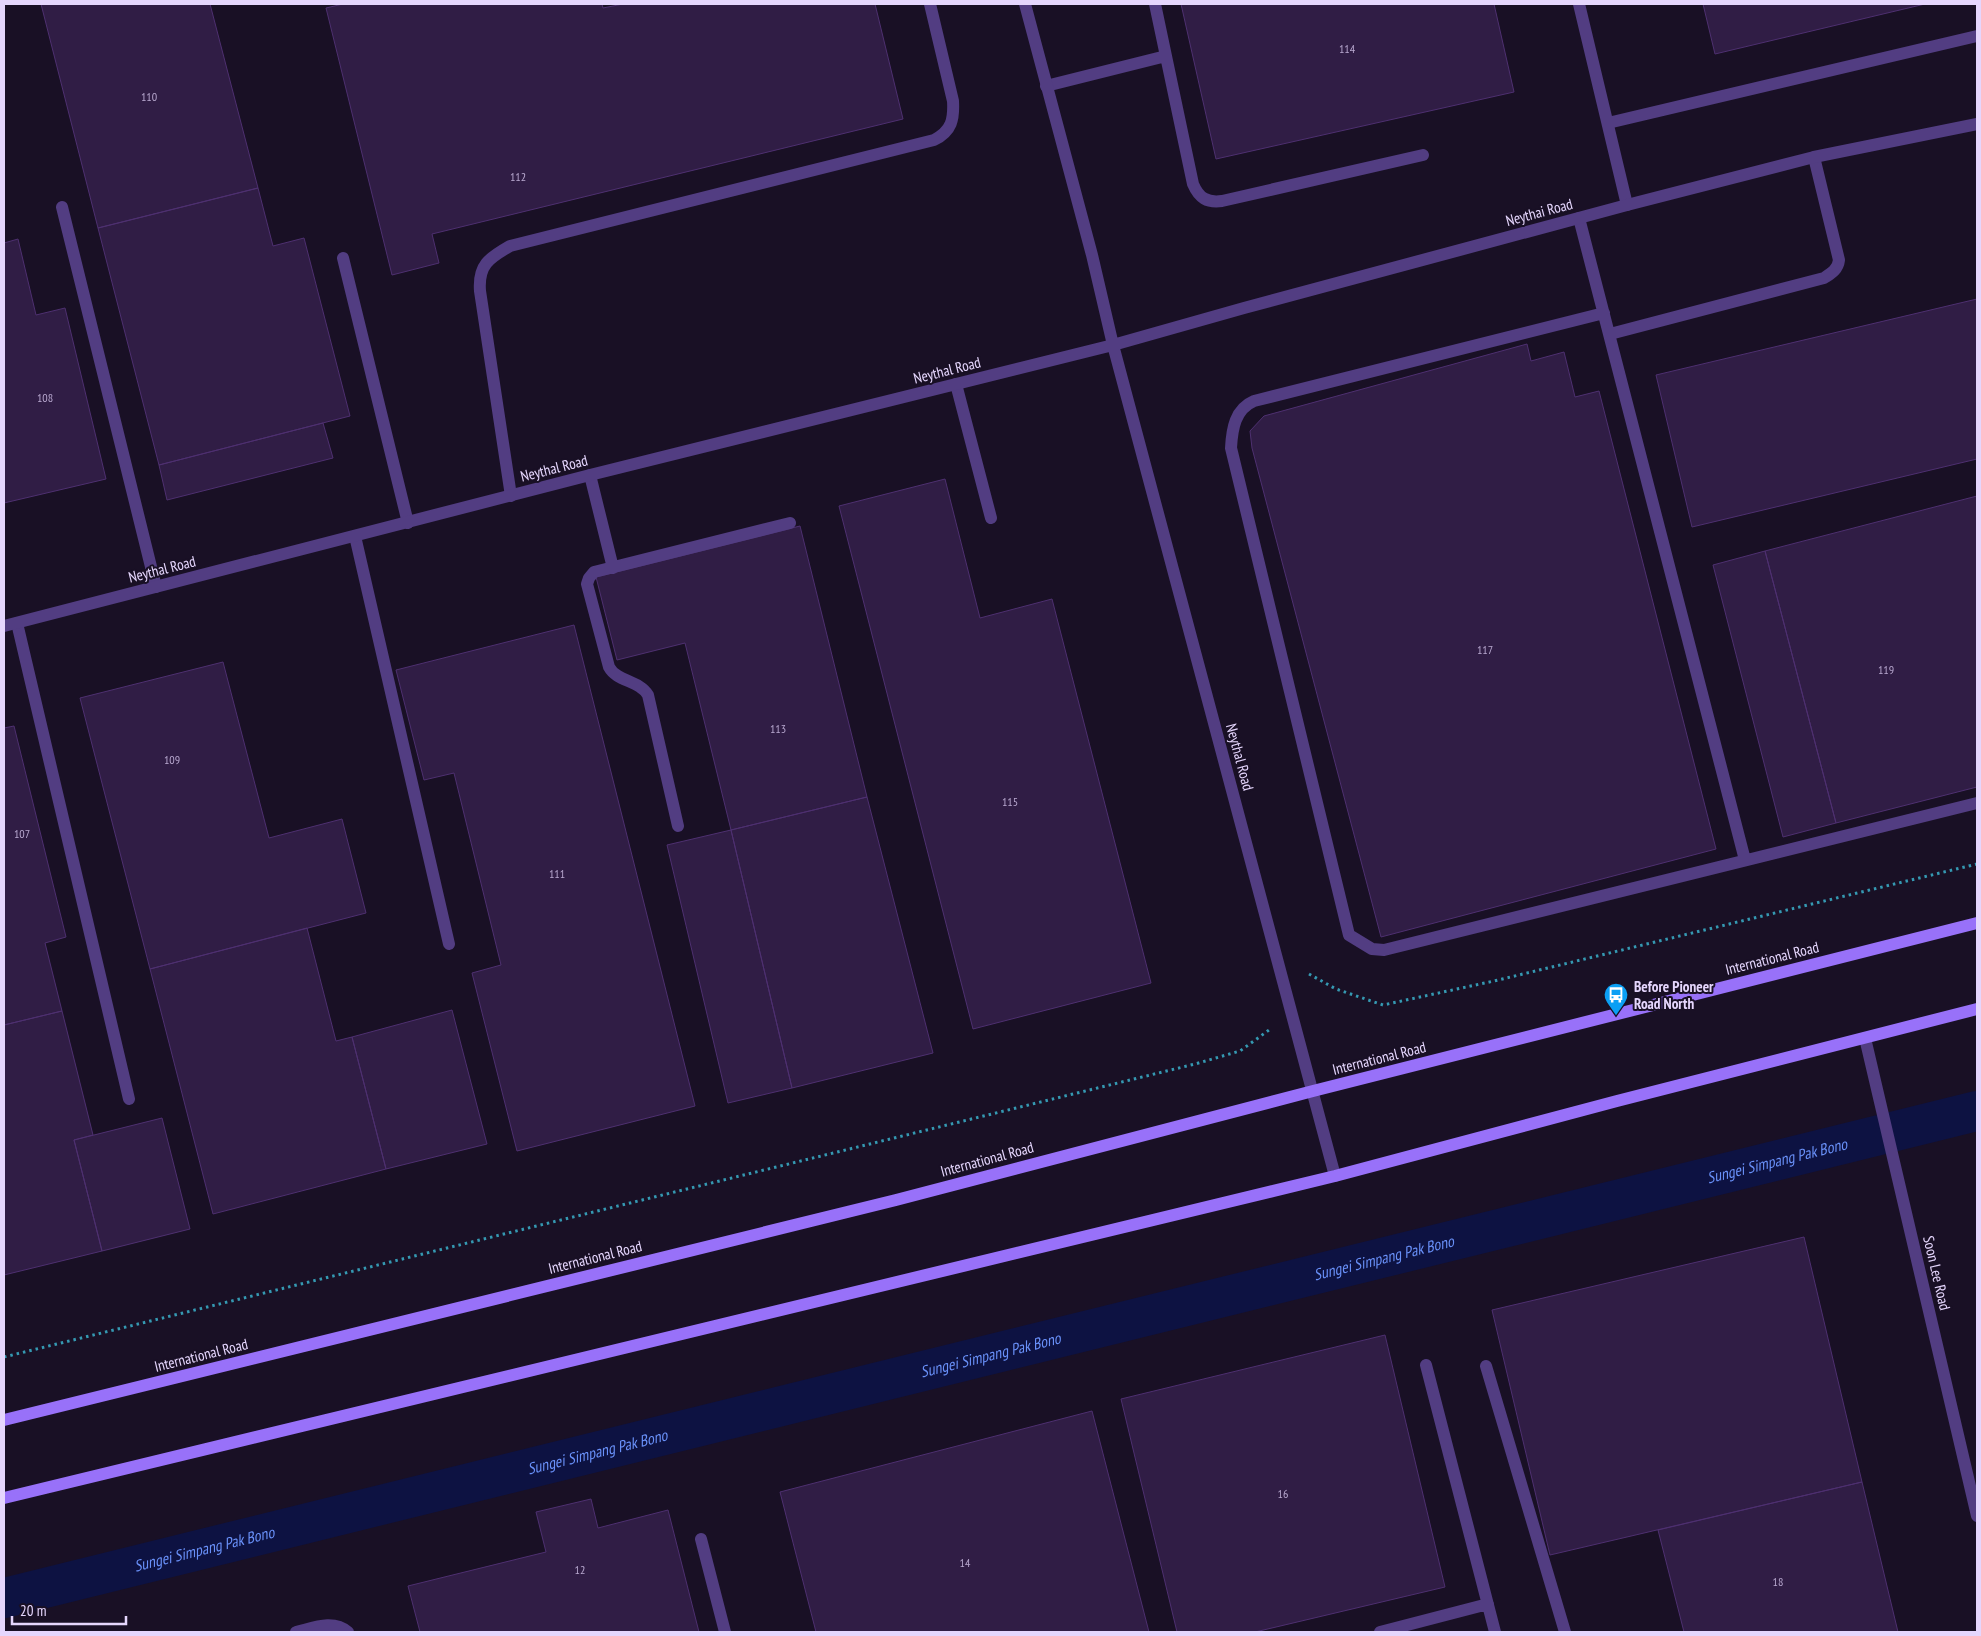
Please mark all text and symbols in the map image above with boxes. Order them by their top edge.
house number: 114 [1339,41,1356,56]
house number: 110 [141,89,157,104]
house number: 112 [510,169,526,184]
street label: Neythai Road [1504,194,1574,230]
street label: Neythal Road [911,352,983,388]
house number: 108 [37,390,53,405]
street label: Neythal Road [518,450,590,486]
street label: Neythal Road [126,551,198,587]
house number: 117 [1477,642,1493,657]
house number: 119 [1878,662,1894,677]
house number: 113 [770,721,786,736]
street label: Neythal Road [1222,721,1258,793]
house number: 109 [164,752,180,767]
house number: 115 [1002,794,1018,809]
house number: 107 [14,826,30,841]
house number: 111 [549,866,565,881]
street label: International Road [1723,937,1821,979]
place label: Before Pioneer Road North [1634,977,1714,1013]
bus stop icon: Before Pioneer Road North [1603,982,1629,1016]
street label: International Road [1330,1037,1428,1079]
water label: Sungei Simpang Pak Bono [1705,1133,1850,1187]
street label: International Road [938,1137,1036,1181]
water label: Sungei Simpang Pak Bono [1311,1230,1457,1284]
street label: Soon Lee Road [1919,1234,1955,1312]
street label: International Road [546,1236,644,1278]
water label: Sungei Simpang Pak Bono [918,1327,1064,1381]
street label: International Road [152,1334,250,1376]
water label: Sungei Simpang Pak Bono [525,1424,670,1478]
house number: 16 [1278,1486,1288,1501]
water label: Sungei Simpang Pak Bono [132,1521,277,1576]
house number: 14 [960,1555,971,1570]
house number: 12 [575,1562,585,1577]
house number: 18 [1773,1574,1783,1589]
scale bar [12,1594,126,1626]
text: 20 m [20,1601,46,1620]

